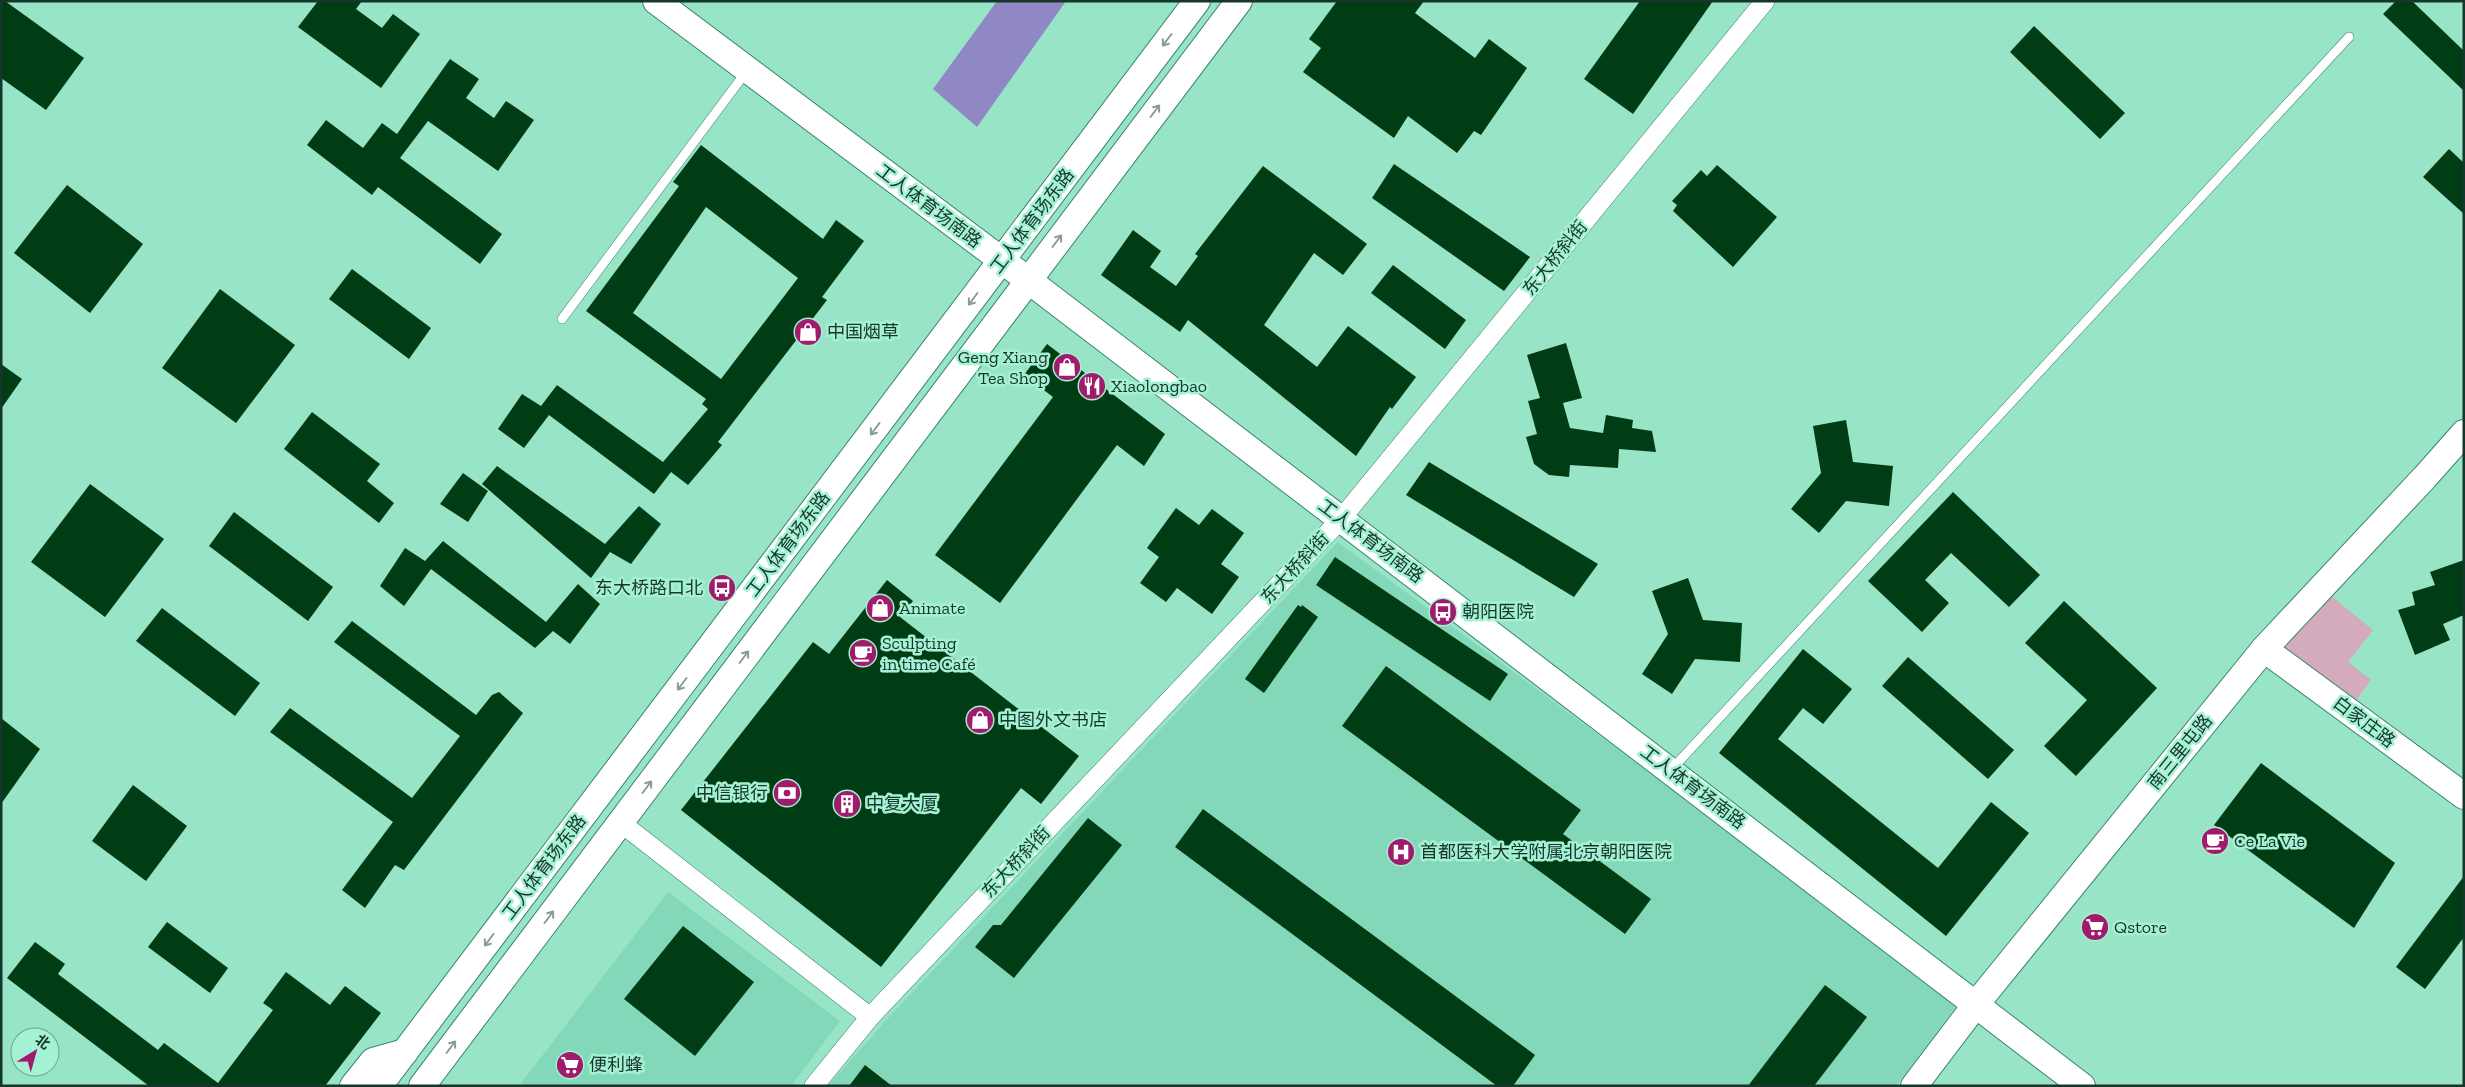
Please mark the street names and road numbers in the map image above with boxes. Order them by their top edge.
street label: 工人体育场南路 [872,159,986,253]
street label: 工人体育场东路 [985,164,1079,278]
street label: 东大桥斜街 [1518,216,1592,300]
street label: 工人体育场东路 [741,487,835,601]
street label: 工人体育场南路 [1314,494,1428,588]
street label: 东大桥斜街 [1256,528,1334,608]
street label: 白家庄路 [2329,692,2399,752]
street label: 南三里屯路 [2143,710,2217,794]
street label: 工人体育场南路 [1636,740,1750,834]
street label: 工人体育场东路 [497,810,591,924]
street label: 东大桥斜街 [977,822,1055,902]

